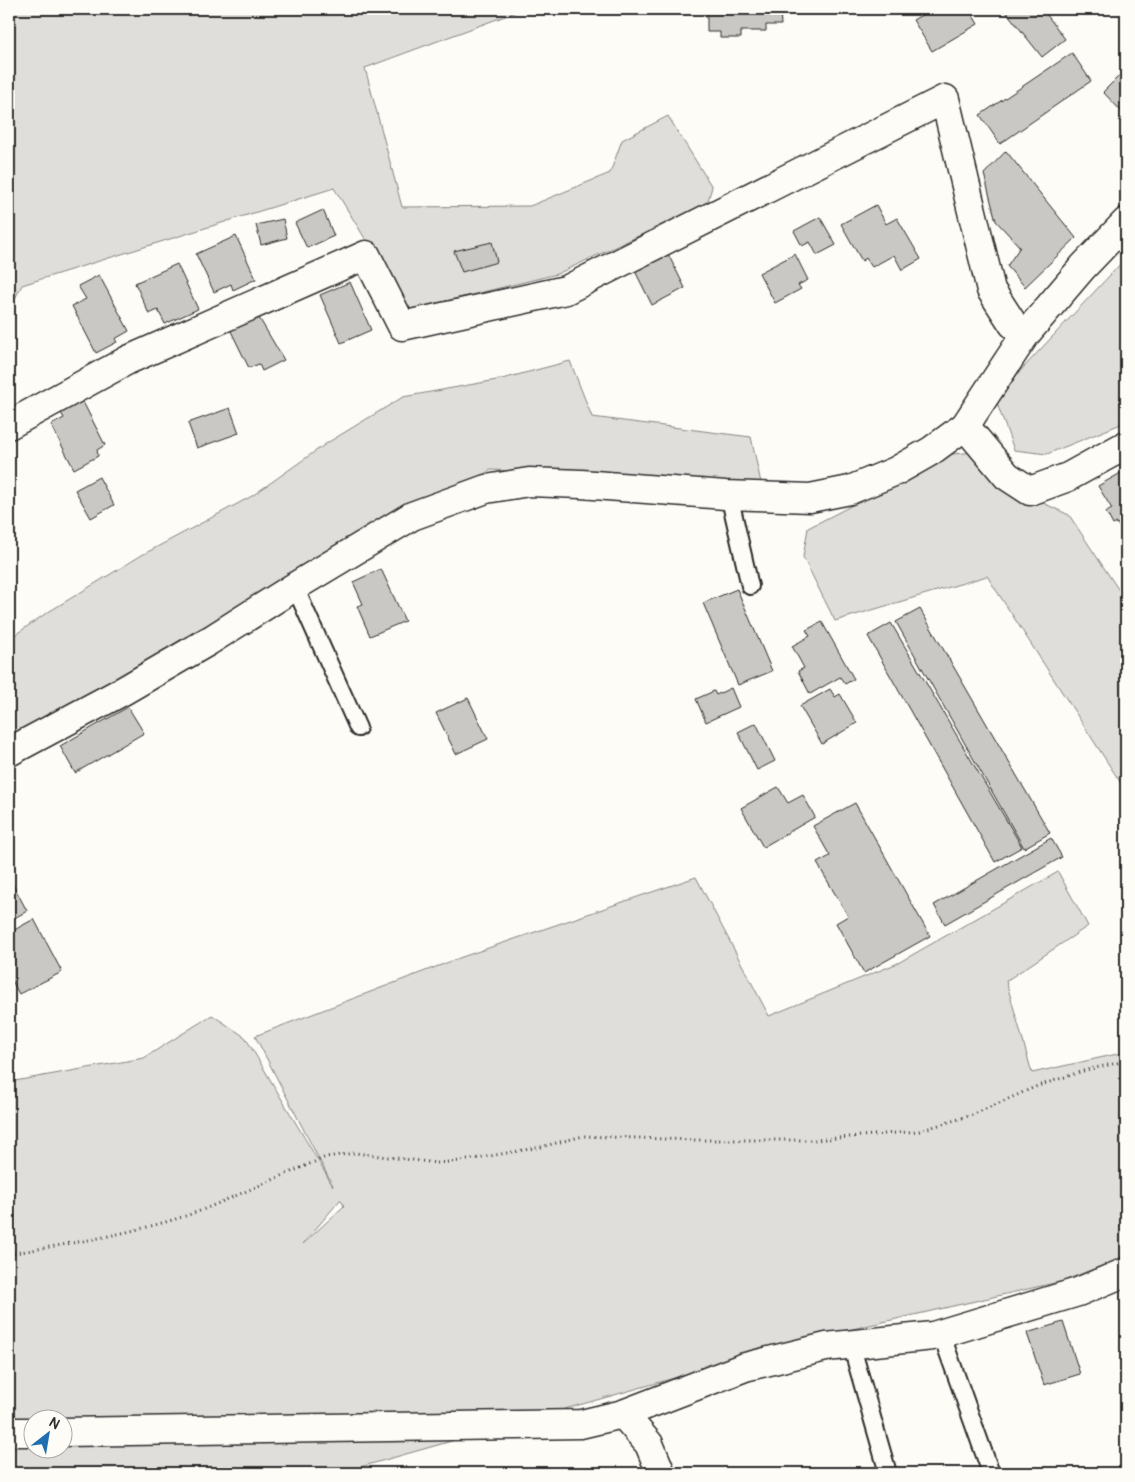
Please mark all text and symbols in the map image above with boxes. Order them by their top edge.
north arrow [22,1410,72,1460]
text: N [46,1414,63,1433]

